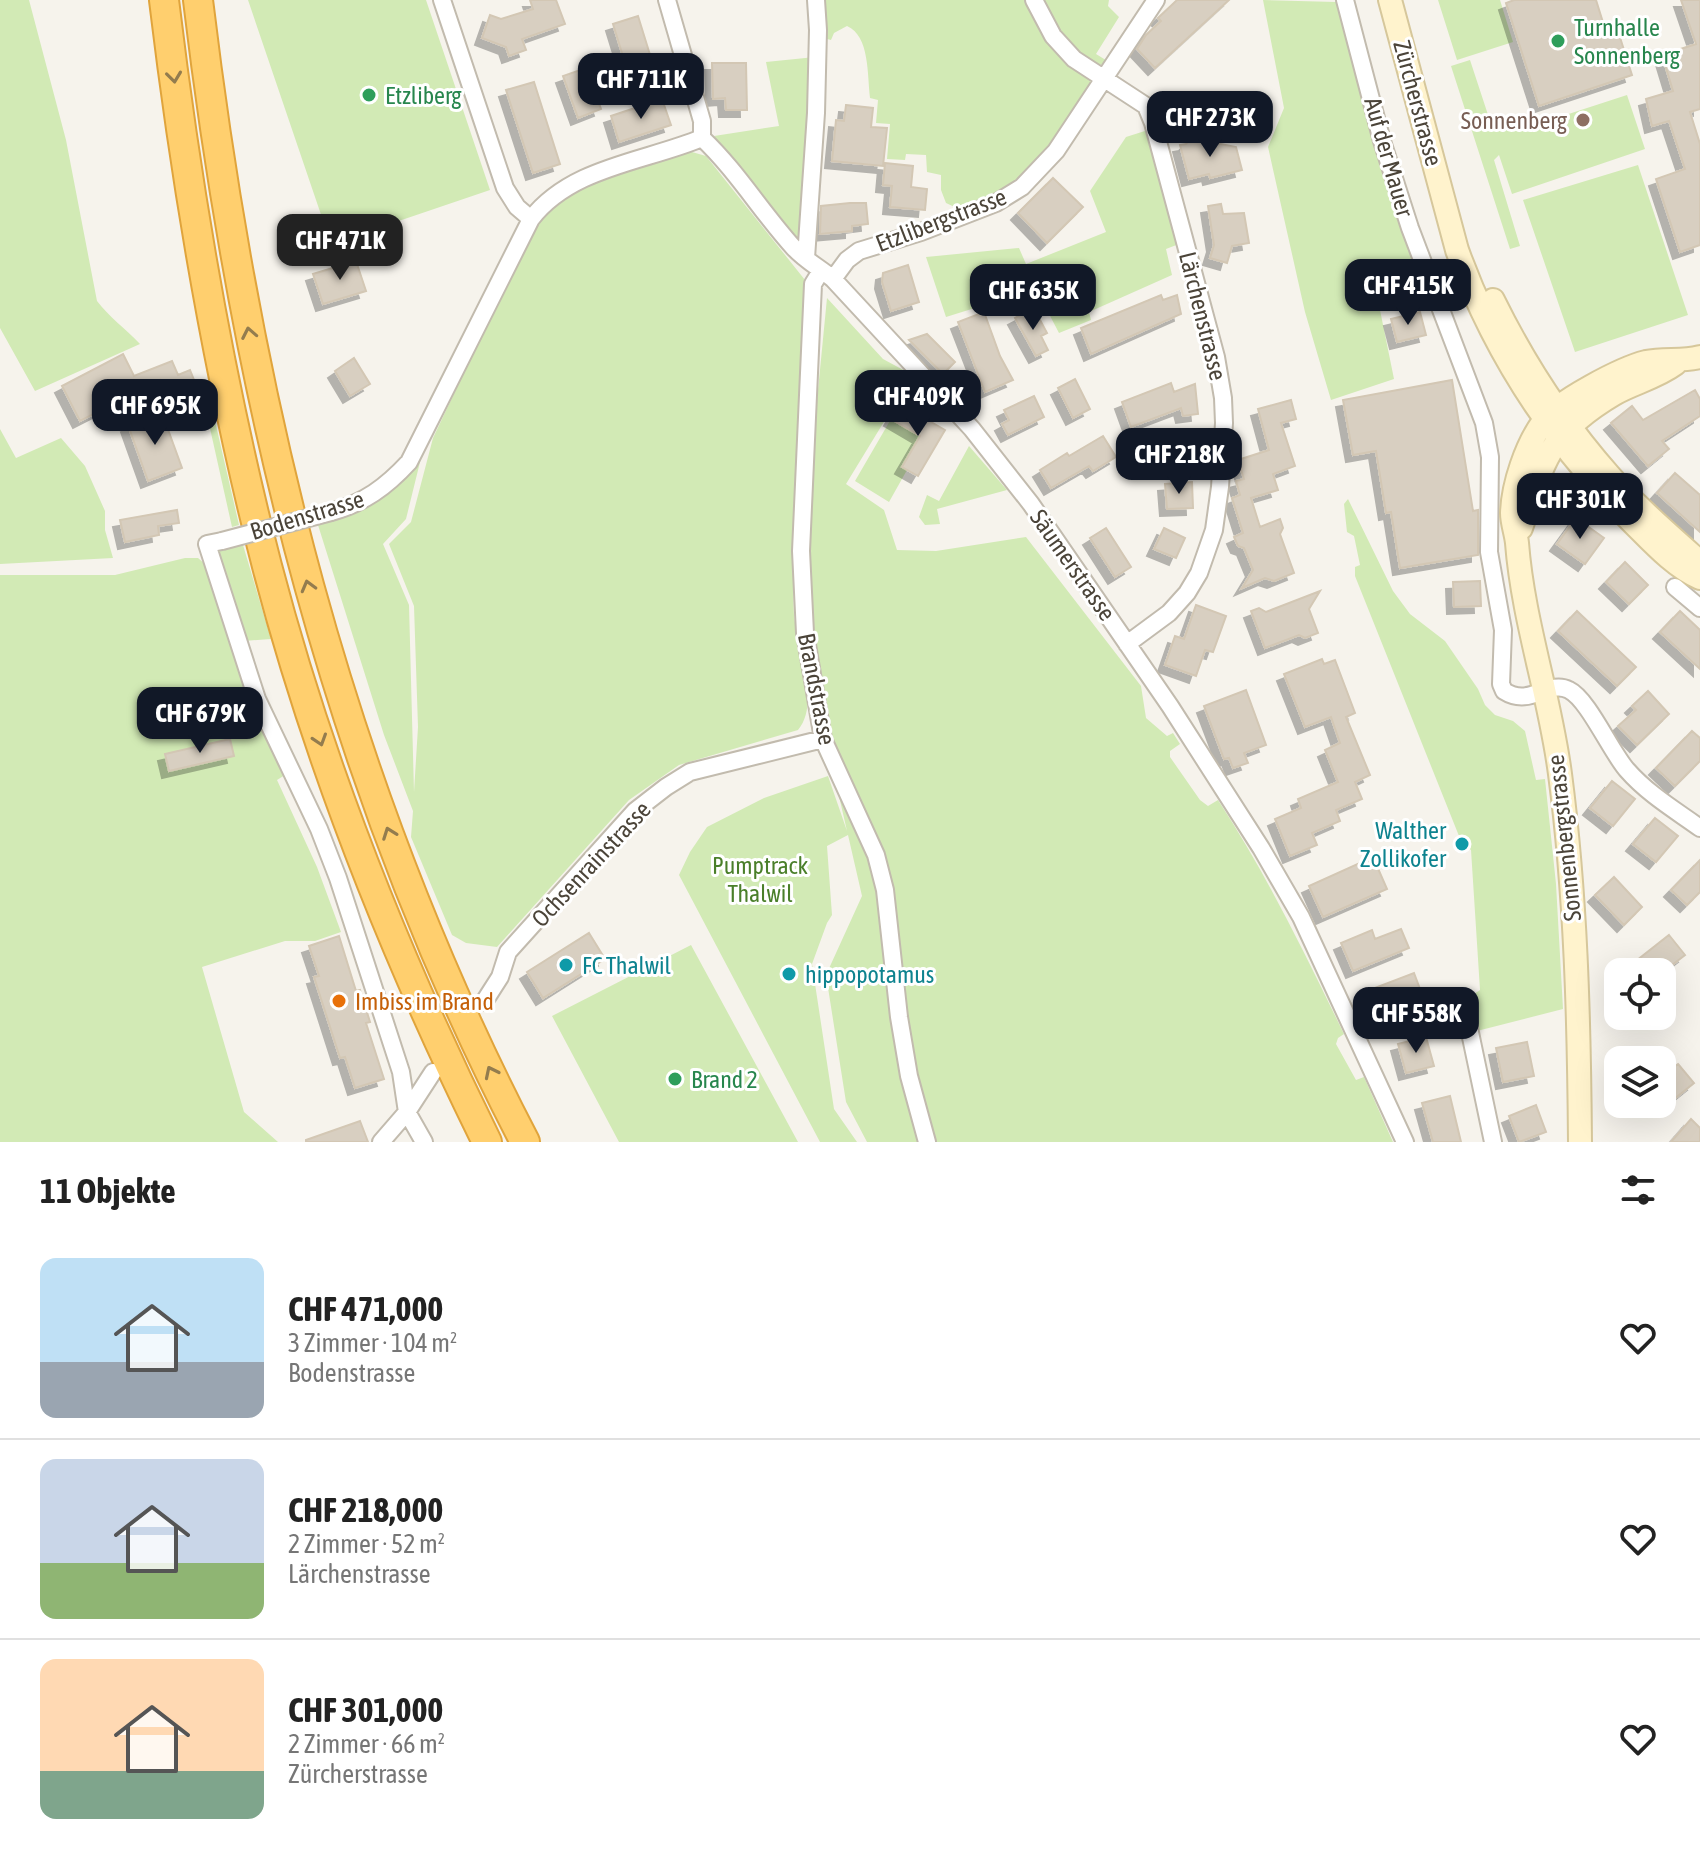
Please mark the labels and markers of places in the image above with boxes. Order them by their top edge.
place label: Turnhalle Sonnenberg [1574,14,1681,69]
marker: Turnhalle Sonnenberg [1549,32,1567,50]
pin: CHF 711K [558,53,724,121]
place label: Etzliberg [385,82,462,109]
marker: Etzliberg [360,86,378,104]
pin: CHF 273K [1127,91,1293,159]
place label: Sonnenberg [1461,107,1568,134]
marker: Sonnenberg [1574,111,1592,129]
pin: CHF 471K [257,214,423,282]
pin: CHF 415K [1325,259,1491,327]
pin: CHF 635K [950,264,1116,332]
pin: CHF 409K [835,370,1001,438]
pin: CHF 695K [72,379,238,447]
pin: CHF 218K [1096,428,1262,496]
pin: CHF 301K [1497,473,1663,541]
pin: CHF 679K [117,687,283,755]
place label: Walther Zollikofer [1360,817,1447,872]
marker: Walther Zollikofer [1453,835,1471,853]
place label: FC Thalwil [582,952,672,979]
marker: FC Thalwil [557,956,575,974]
place label: hippopotamus [805,961,934,988]
marker: hippopotamus [780,965,798,983]
pin: CHF 558K [1333,987,1499,1055]
place label: Imbiss im Brand [355,988,494,1015]
marker: Imbiss im Brand [330,992,348,1010]
place label: Brand 2 [691,1066,758,1093]
marker: Brand 2 [666,1070,684,1088]

